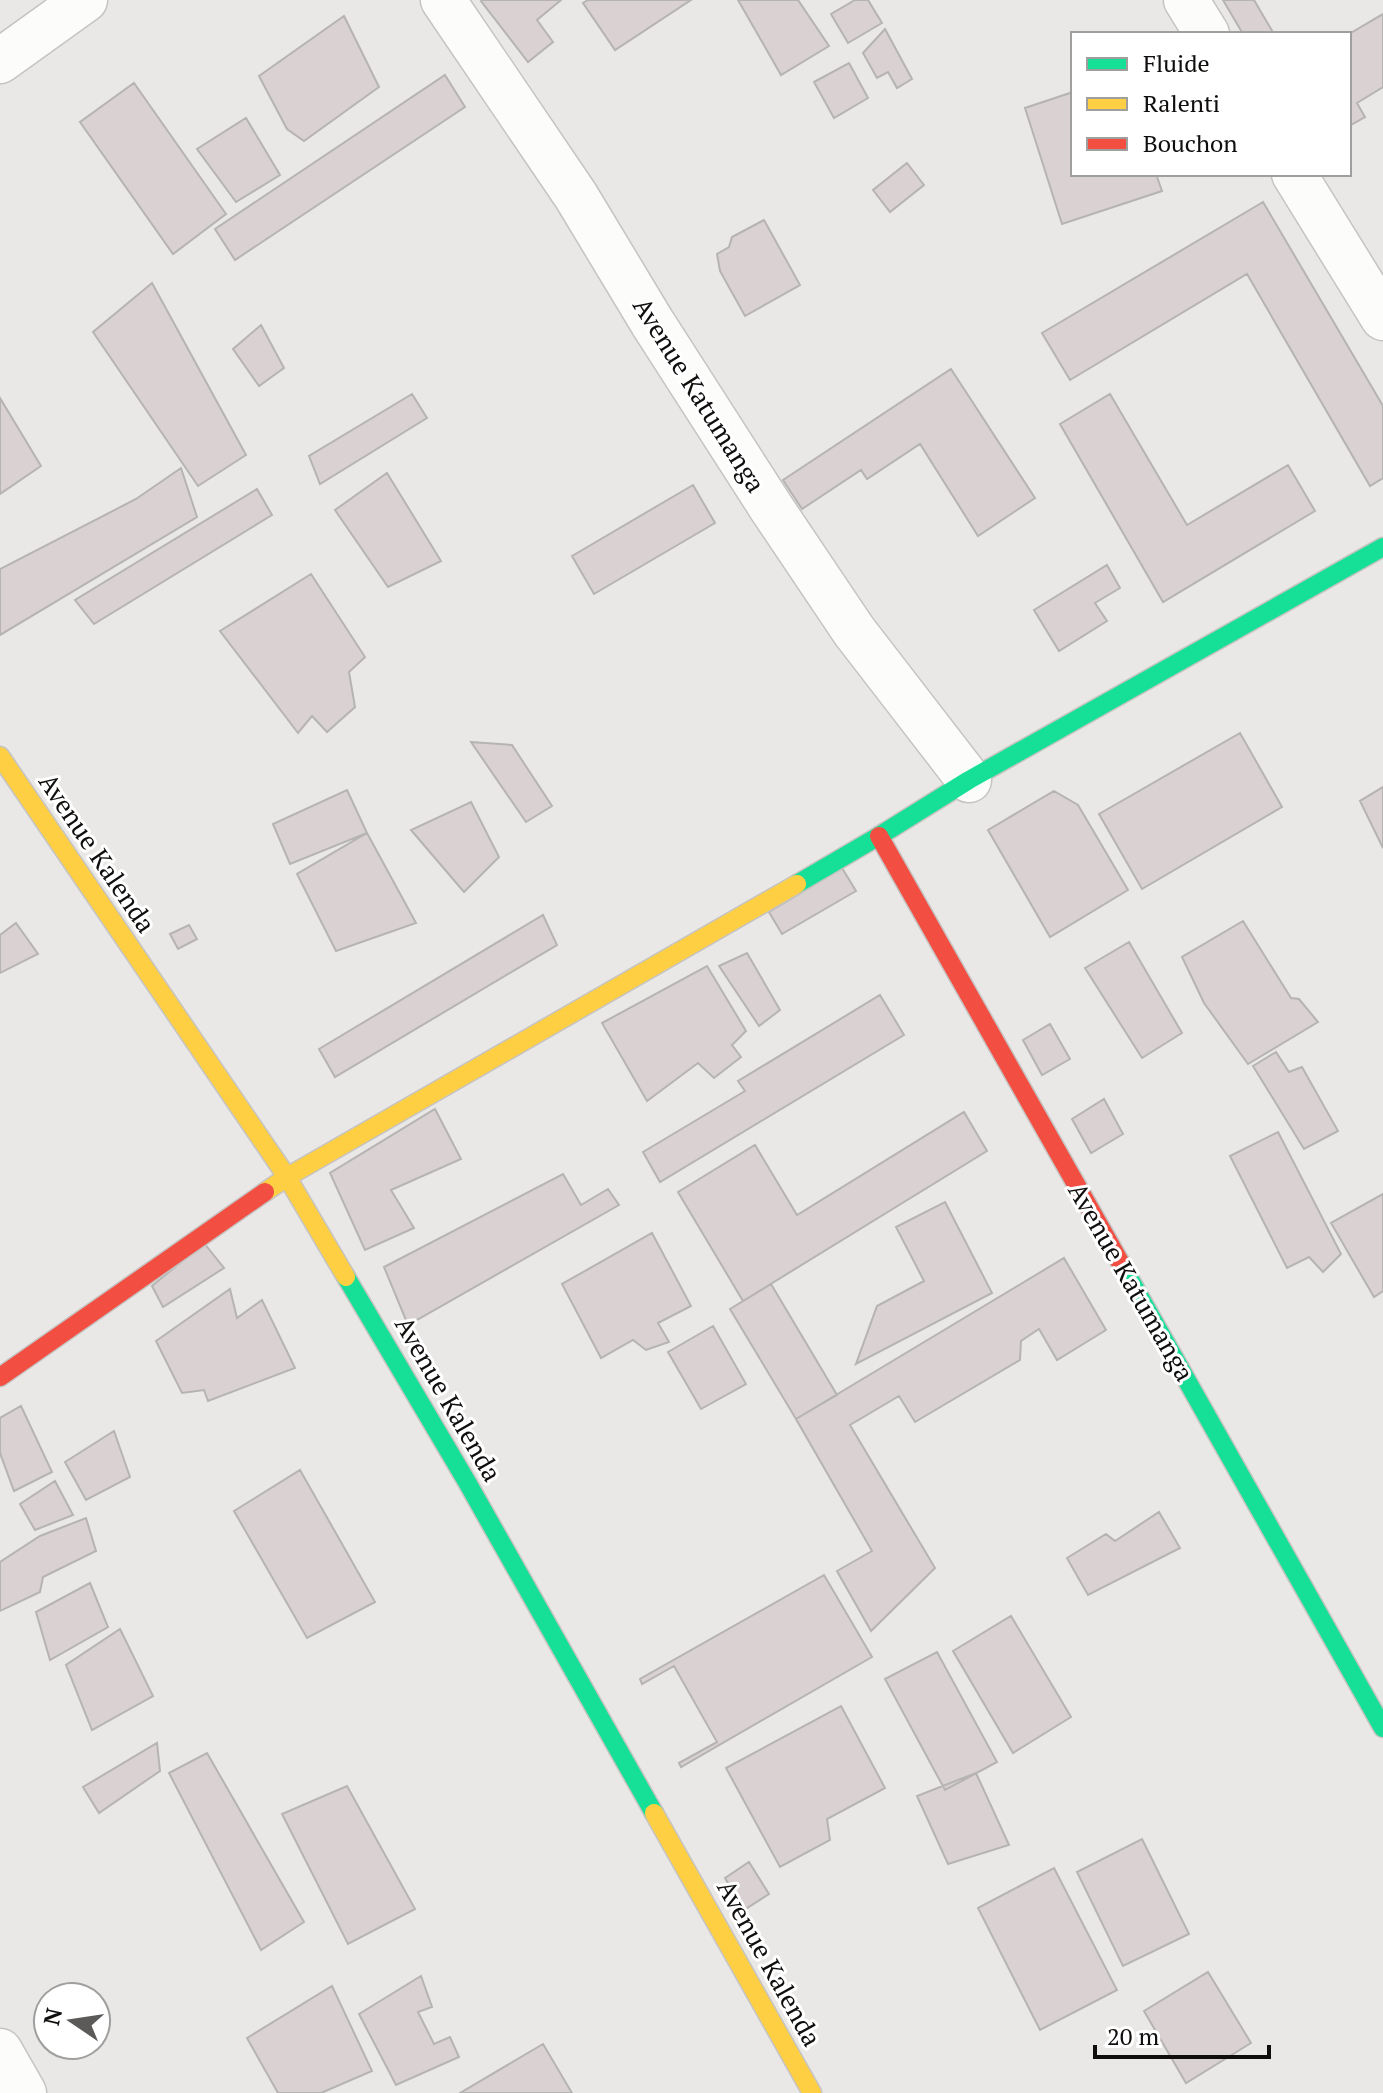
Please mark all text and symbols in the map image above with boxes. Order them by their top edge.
legend [1071,32,1351,176]
text: Fluide [1143,47,1210,79]
text: Ralenti [1143,87,1220,119]
text: Bouchon [1143,127,1238,159]
street label: Avenue Katumanga [626,291,774,498]
street label: Avenue Kalenda [32,766,164,939]
street label: Avenue Katumanga [1061,1176,1203,1387]
street label: Avenue Kalenda [388,1310,510,1487]
street label: Avenue Kalenda [710,1873,830,2052]
north arrow [32,1981,112,2061]
text: N [36,2005,68,2028]
scale bar [1095,2009,1269,2059]
text: 20 m [1107,2020,1159,2052]

